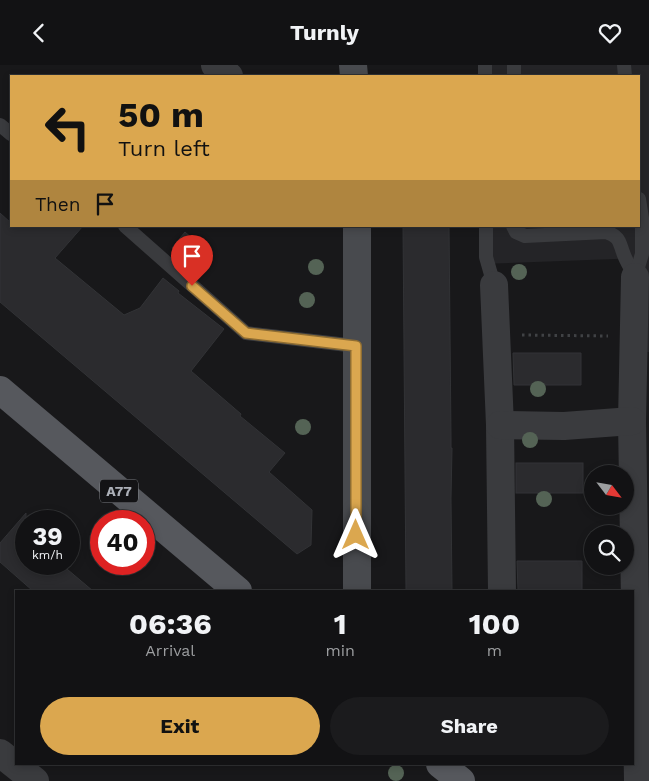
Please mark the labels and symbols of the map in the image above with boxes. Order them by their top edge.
pin [171,235,213,286]
north arrow [584,465,634,515]
road number: A77 [100,479,138,503]
position arrow [329,508,381,560]
speed limit sign: 40 [90,510,155,575]

